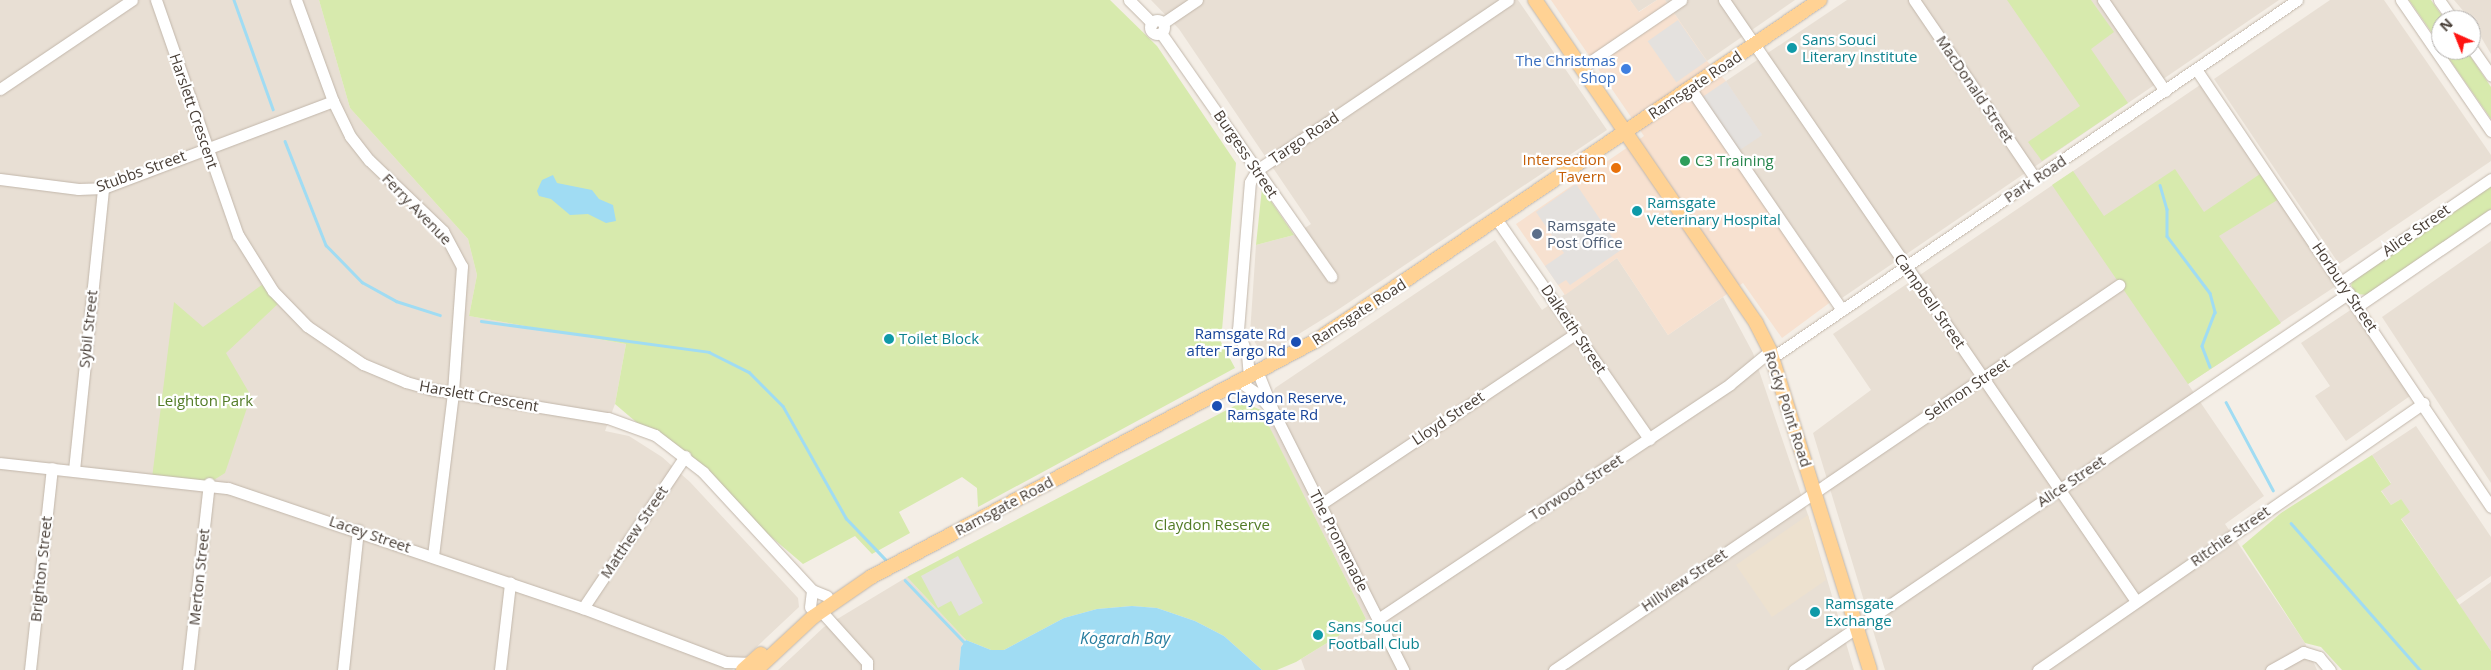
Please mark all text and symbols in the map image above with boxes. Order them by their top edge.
north arrow [2431,10,2481,60]
text: N [2435,14,2457,35]
place label: Sans Souci Literary Institute [1802,30,1917,65]
street label: MacDonald Street [1933,32,2017,146]
marker: Sans Souci Literary Institute [1786,42,1798,54]
street label: Ramsgate Road [1645,47,1745,123]
street label: Harslett Crescent [166,51,222,171]
place label: The Christmas Shop [1516,51,1616,86]
marker: The Christmas Shop [1620,63,1632,75]
street label: Burgess Street [1210,107,1282,201]
street label: Targo Road [1266,108,1342,168]
street label: Stubbs Street [94,146,188,196]
place label: Intersection Tavern [1523,150,1606,185]
place label: C3 Training [1695,152,1774,170]
street label: Park Road [2001,152,2069,206]
marker: C3 Training [1679,155,1691,167]
marker: Intersection Tavern [1610,162,1622,174]
street label: Ferry Avenue [379,170,455,248]
place label: Ramsgate Veterinary Hospital [1647,193,1781,228]
street label: Alice Street [2379,200,2453,260]
marker: Ramsgate Veterinary Hospital [1631,205,1643,217]
place label: Ramsgate Post Office [1547,216,1623,251]
marker: Ramsgate Post Office [1531,228,1543,240]
street label: Horbury Street [2308,239,2382,335]
street label: Campbell Street [1891,250,1969,352]
street label: Ramsgate Road [1309,275,1409,349]
street label: Dalkeith Street [1538,281,1610,377]
street label: Sybil Street [75,289,101,369]
place label: Ramsgate Rd after Targo Rd [1187,324,1286,359]
place label: Toilet Block [899,330,979,348]
marker: Toilet Block [883,333,895,345]
marker: Ramsgate Rd after Targo Rd [1290,336,1302,348]
street label: Rocky Point Road [1761,349,1815,469]
street label: Selmon Street [1921,354,2013,424]
street label: Harslett Crescent [418,377,540,415]
street label: Lloyd Street [1409,387,1487,449]
place label: Claydon Reserve, Ramsgate Rd [1227,388,1347,423]
park label: Leighton Park [157,392,253,410]
marker: Claydon Reserve, Ramsgate Rd [1211,400,1223,412]
street label: Torwood Street [1526,450,1626,524]
street label: Alice Street [2033,452,2109,510]
street label: Ramsgate Road [952,473,1056,539]
street label: Matthew Street [596,482,672,582]
street label: The Promenade [1306,487,1372,595]
street label: Ritchie Street [2187,502,2273,570]
street label: Lacey Street [327,512,413,556]
street label: Brighton Street [26,515,56,623]
park label: Claydon Reserve [1154,516,1270,534]
street label: Merton Street [185,528,213,626]
street label: Hillview Street [1638,545,1730,615]
place label: Ramsgate Exchange [1825,594,1894,629]
marker: Ramsgate Exchange [1809,606,1821,618]
place label: Sans Souci Football Club [1328,617,1420,652]
water label: Kogarah Bay [1080,628,1170,648]
marker: Sans Souci Football Club [1312,629,1324,641]

